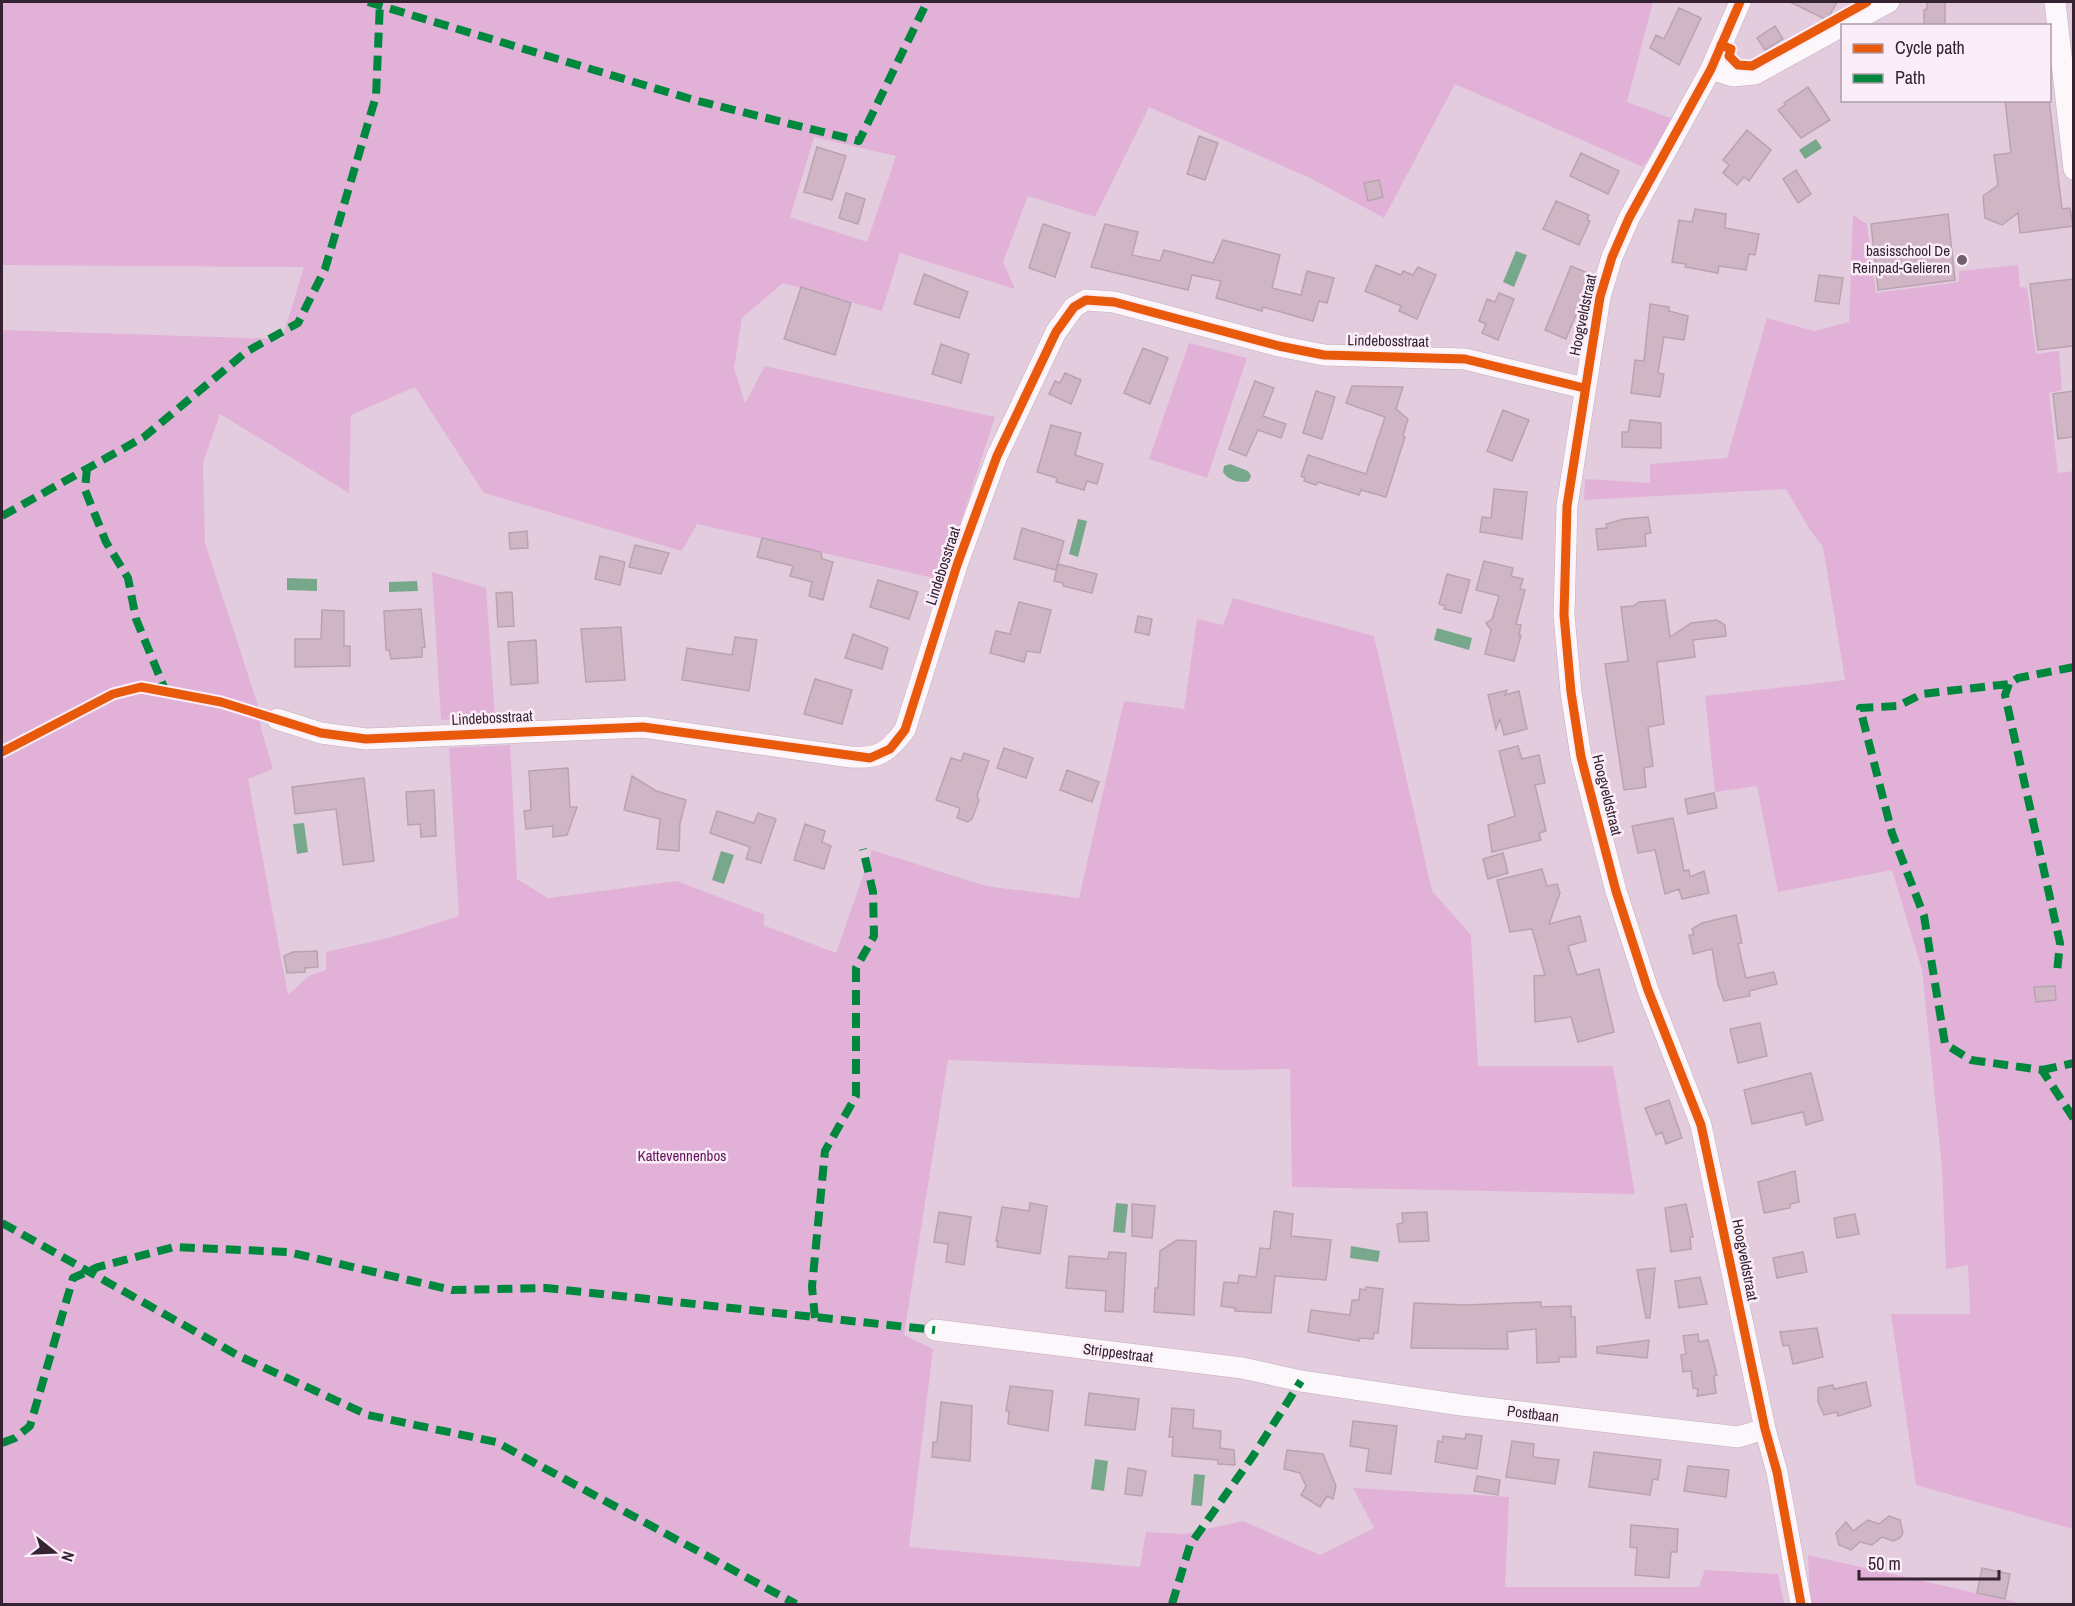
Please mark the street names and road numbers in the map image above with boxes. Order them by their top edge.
street label: Hoogveldstraat [1564,272,1602,358]
street label: Lindebosstraat [1347,329,1429,352]
street label: Lindebosstraat [920,523,965,608]
street label: Lindebosstraat [451,705,534,730]
street label: Hoogveldstraat [1587,752,1628,838]
street label: Hoogveldstraat [1727,1217,1764,1303]
street label: Strippestraat [1082,1338,1155,1367]
street label: Postbaan [1506,1400,1560,1427]

